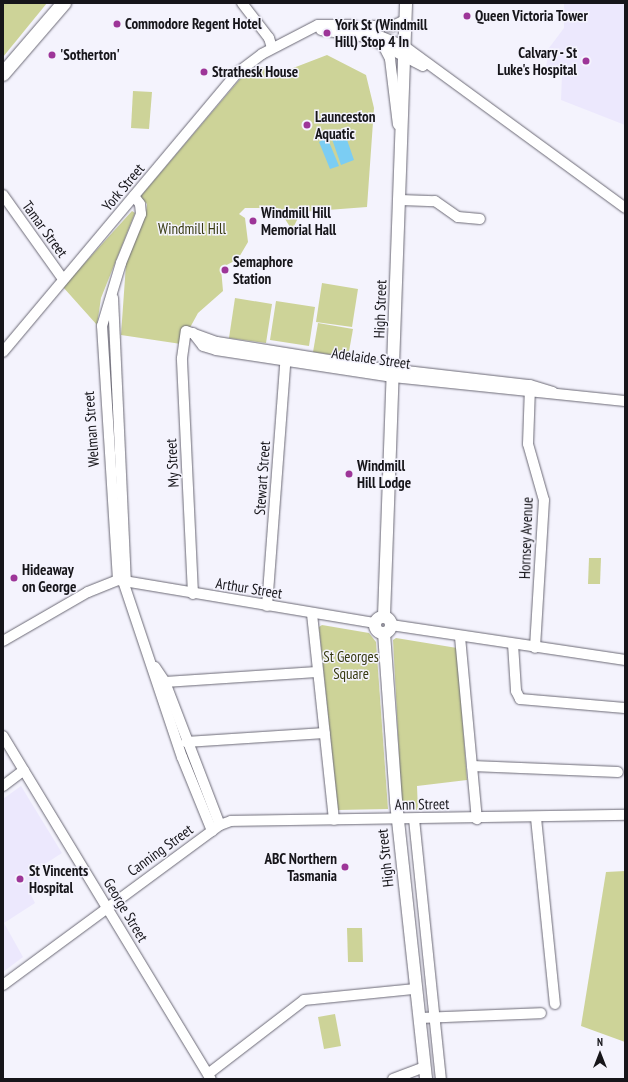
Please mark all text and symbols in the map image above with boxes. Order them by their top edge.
place label: Queen Victoria Tower [475,7,589,25]
marker: Queen Victoria Tower [462,11,472,21]
place label: Commodore Regent Hotel [125,15,262,33]
place label: York St (Windmill Hill) Stop 4 In [335,15,428,50]
marker: Commodore Regent Hotel [112,19,122,29]
marker: York St (Windmill Hill) Stop 4 In [322,28,332,38]
place label: Calvary - St Luke's Hospital [497,43,577,78]
place label: 'Sotherton' [60,46,120,64]
marker: 'Sotherton' [47,50,57,60]
marker: Calvary - St Luke's Hospital [580,55,592,67]
place label: Strathesk House [212,63,299,81]
marker: Strathesk House [199,67,209,77]
place label: Launceston Aquatic [315,107,375,142]
marker: Launceston Aquatic [302,120,312,130]
street label: York Street [98,160,148,214]
street label: Tamar Street [18,197,72,261]
place label: Windmill Hill Memorial Hall [261,203,336,238]
marker: Windmill Hill Memorial Hall [248,216,258,226]
park label: Windmill Hill [158,220,226,238]
place label: Semaphore Station [233,252,293,287]
marker: Semaphore Station [220,265,230,275]
street label: High Street [370,279,390,339]
street label: Adelaide Street [330,344,412,372]
street label: Welman Street [79,391,103,467]
street label: My Street [162,438,182,488]
street label: Stewart Street [250,440,274,516]
place label: Windmill Hill Lodge [357,456,411,491]
marker: Windmill Hill Lodge [344,469,354,479]
street label: Hornsey Avenue [516,496,536,580]
place label: Hideaway on George [22,560,77,595]
marker: Hideaway on George [9,573,19,583]
street label: Arthur Street [214,574,284,602]
park label: St Georges Square [323,647,379,682]
street label: Ann Street [395,795,449,813]
street label: Canning Street [124,820,196,880]
street label: High Street [373,828,397,888]
place label: ABC Northern Tasmania [264,849,337,884]
place label: St Vincents Hospital [29,861,89,896]
marker: ABC Northern Tasmania [340,862,350,872]
marker: St Vincents Hospital [14,873,26,885]
street label: George Street [100,875,152,945]
north arrow [580,1034,620,1074]
text: N [597,1035,603,1049]

